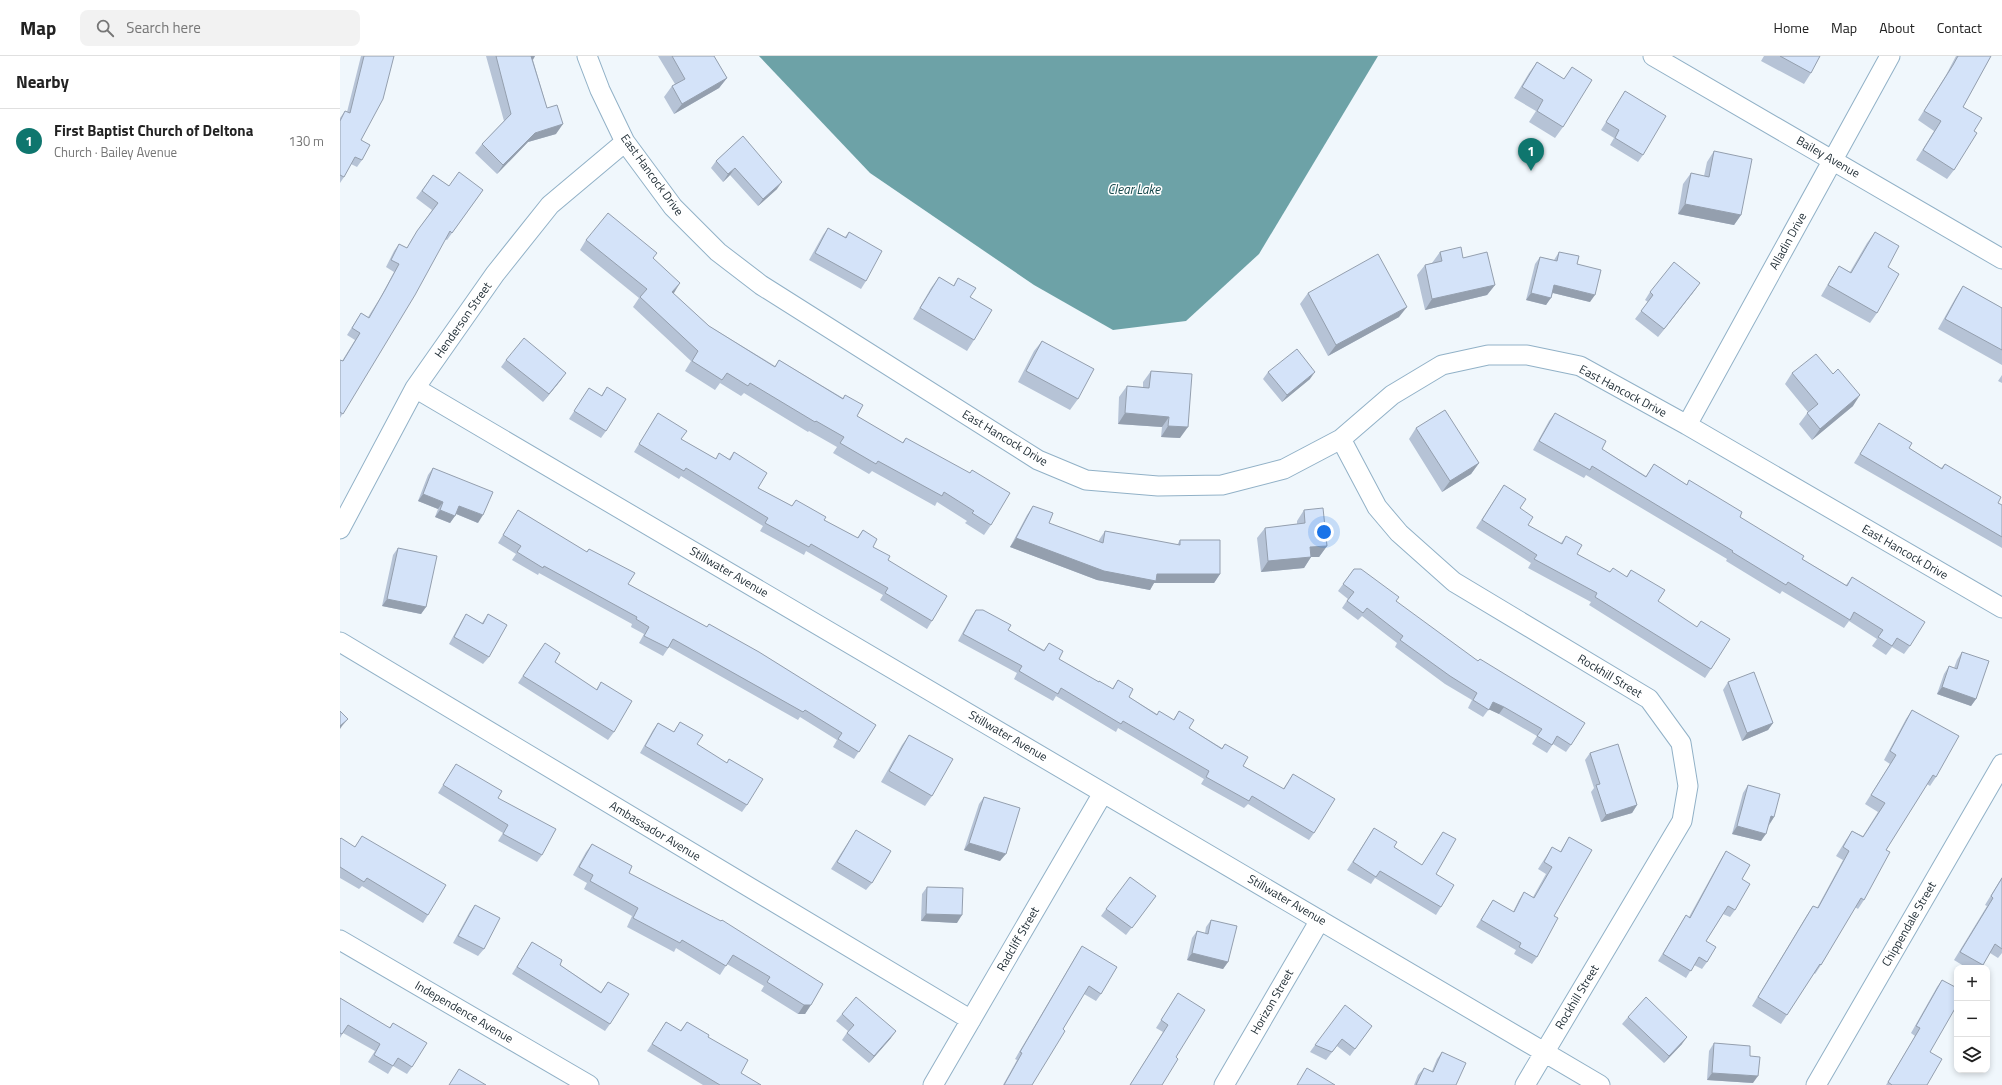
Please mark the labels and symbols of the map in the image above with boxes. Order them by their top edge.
street label: East Hancock Drive [616,130,689,220]
street label: Bailey Avenue [1793,131,1864,182]
pin: 1 [1518,138,1544,171]
water label: Clear Lake [1108,179,1161,199]
street label: Alladin Drive [1764,209,1811,273]
street label: Henderson Street [429,277,496,362]
street label: East Hancock Drive [1576,359,1671,422]
street label: East Hancock Drive [959,404,1052,471]
street label: East Hancock Drive [1858,519,1952,584]
your location [1314,522,1334,542]
street label: Stillwater Avenue [686,541,772,602]
street label: Rockhill Street [1574,649,1647,703]
street label: Stillwater Avenue [965,705,1051,766]
street label: Ambassador Avenue [606,796,705,865]
street label: Stillwater Avenue [1244,869,1330,930]
street label: Chippendale Street [1876,877,1941,970]
street label: Radcliff Street [991,902,1044,975]
street label: Rockhill Street [1550,960,1604,1033]
street label: Horizon Street [1245,965,1298,1038]
street label: Independence Avenue [411,976,517,1048]

